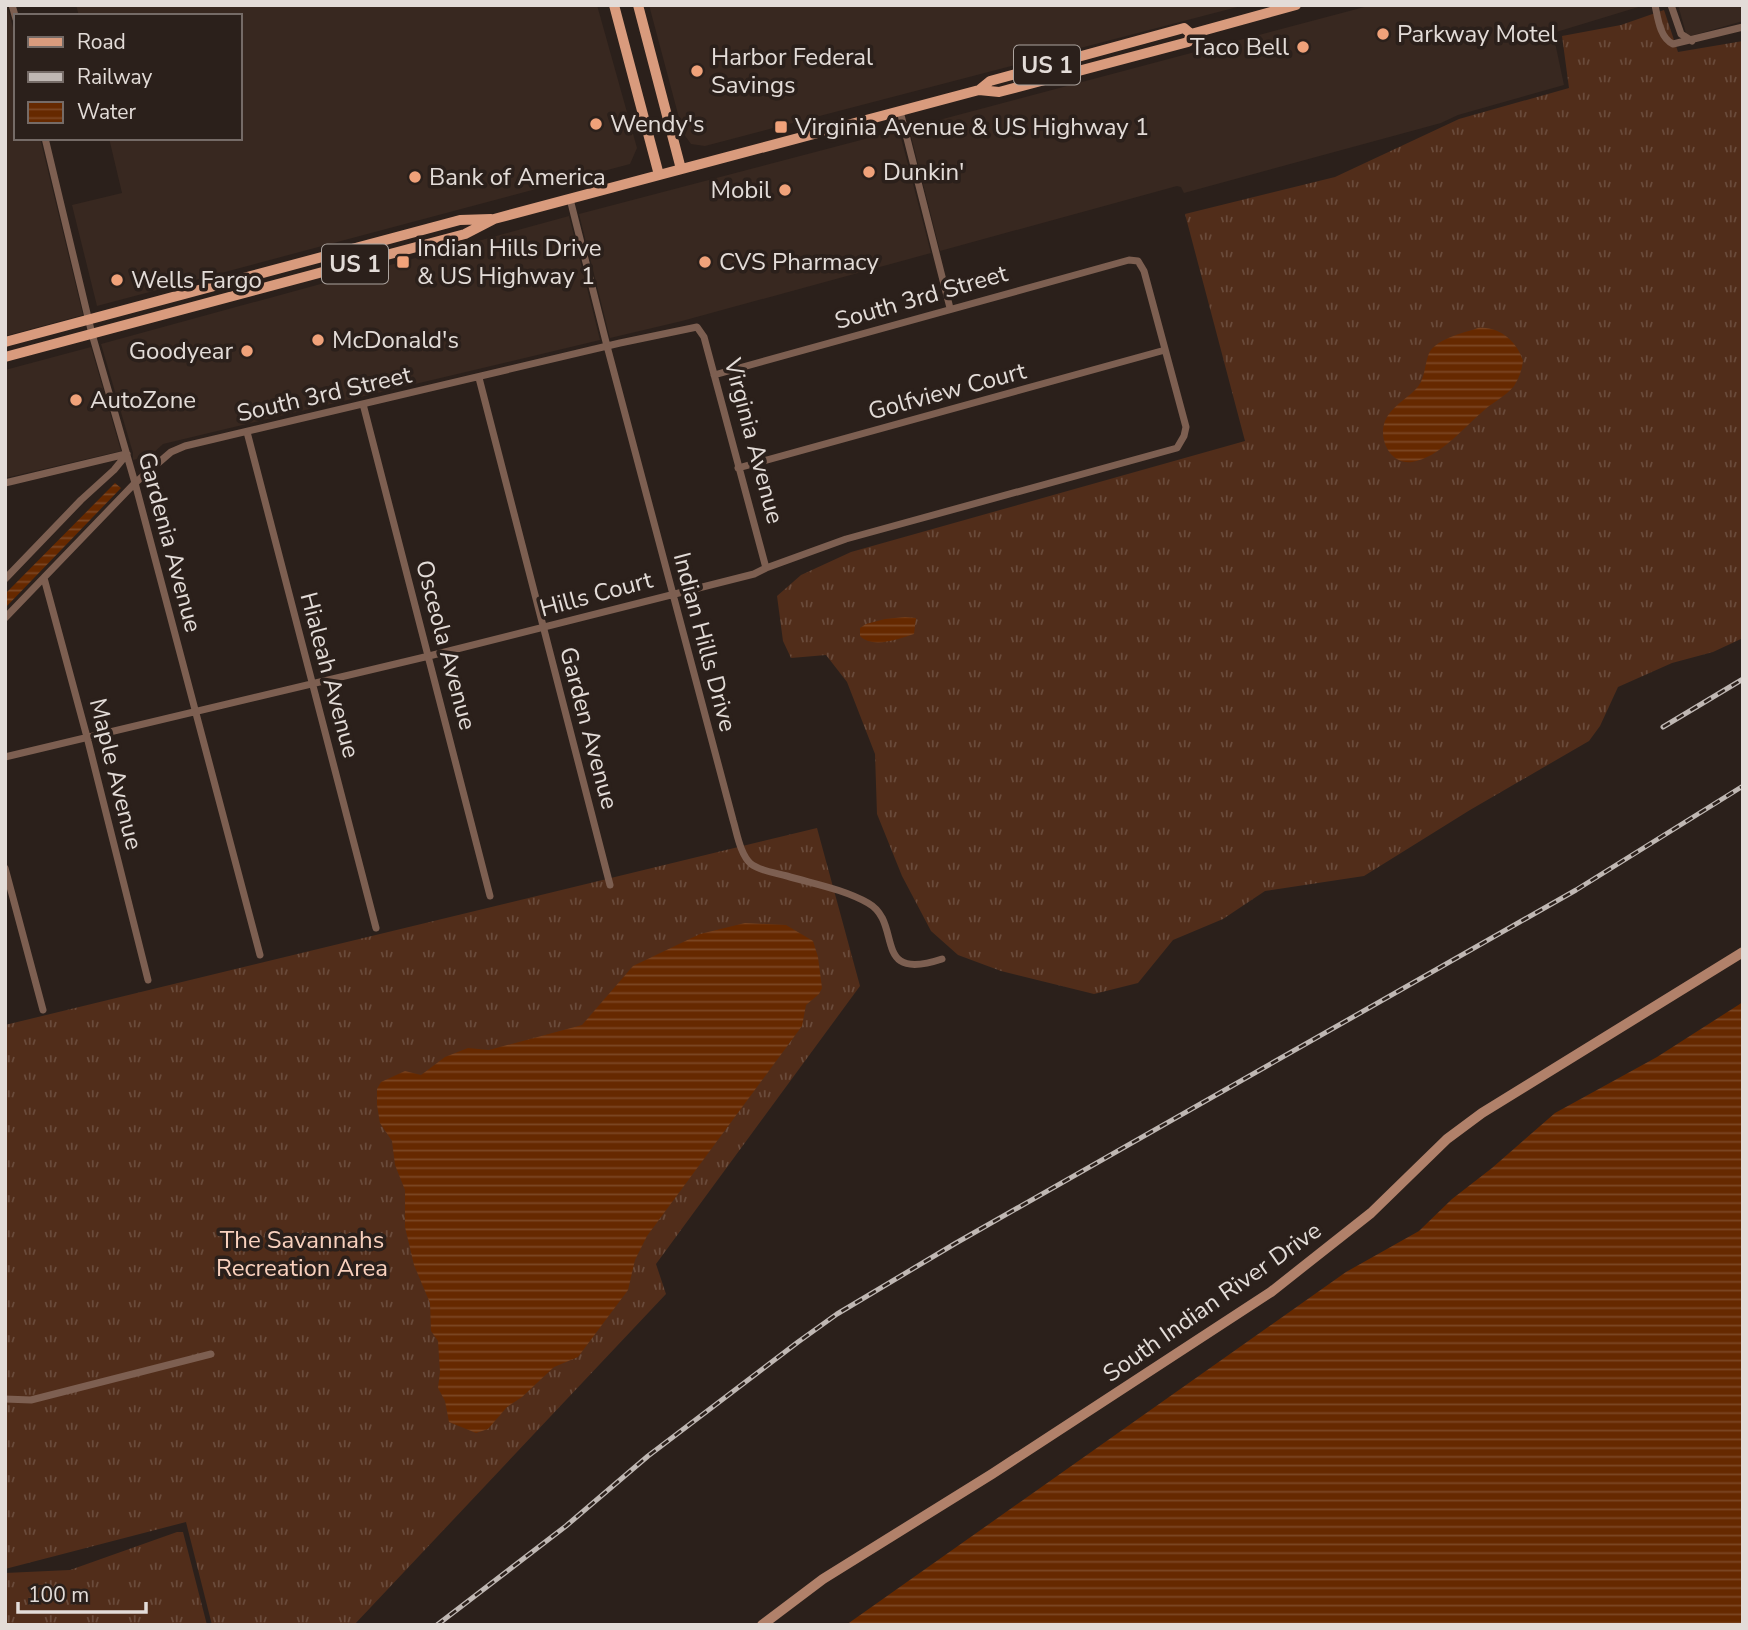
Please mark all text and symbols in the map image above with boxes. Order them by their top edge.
legend [14,14,242,140]
place label: Parkway Motel [1397,18,1557,50]
marker: Parkway Motel [1375,26,1391,42]
text: Road [77,28,126,56]
place label: Taco Bell [1190,31,1289,63]
marker: Taco Bell [1295,39,1311,55]
place label: Harbor Federal Savings [711,41,873,101]
road number: US 1 [1014,46,1080,85]
text: Railway [77,63,152,91]
marker: Harbor Federal Savings [689,63,705,79]
text: Water [77,98,136,126]
place label: Wendy's [610,108,705,140]
place label: Virginia Avenue & US Highway 1 [794,111,1149,143]
marker: Wendy's [588,116,604,132]
marker: Virginia Avenue & US Highway 1 [773,119,789,135]
place label: Dunkin' [883,156,964,188]
place label: Bank of America [429,161,606,193]
marker: Dunkin' [861,164,877,180]
marker: Bank of America [407,169,423,185]
place label: Mobil [710,174,771,206]
marker: Mobil [777,182,793,198]
place label: Indian Hills Drive & US Highway 1 [417,232,601,292]
road number: US 1 [322,244,388,284]
place label: CVS Pharmacy [719,246,880,278]
marker: Indian Hills Drive & US Highway 1 [395,254,411,270]
marker: CVS Pharmacy [697,254,713,270]
street label: South 3rd Street [831,257,1012,337]
place label: Wells Fargo [131,264,262,296]
marker: Wells Fargo [109,272,125,288]
place label: McDonald's [332,324,459,356]
marker: McDonald's [310,332,326,348]
place label: Goodyear [129,335,233,367]
marker: Goodyear [239,343,255,359]
street label: Virginia Avenue [716,354,791,527]
street label: Golfview Court [865,354,1030,427]
street label: South 3rd Street [234,358,415,430]
place label: AutoZone [90,384,196,416]
marker: AutoZone [68,392,84,408]
street label: Gardenia Avenue [131,448,209,636]
street label: Indian Hills Drive [666,549,744,735]
street label: Osceola Avenue [408,557,484,733]
street label: Hills Court [536,563,656,624]
street label: Hialeah Avenue [292,589,368,761]
street label: Garden Avenue [552,643,626,813]
street label: Maple Avenue [82,695,150,853]
street label: South Indian River Drive [1096,1214,1328,1390]
park label: The Savannahs Recreation Area [216,1224,388,1284]
scale bar [18,1570,145,1614]
text: 100 m [28,1581,89,1609]

